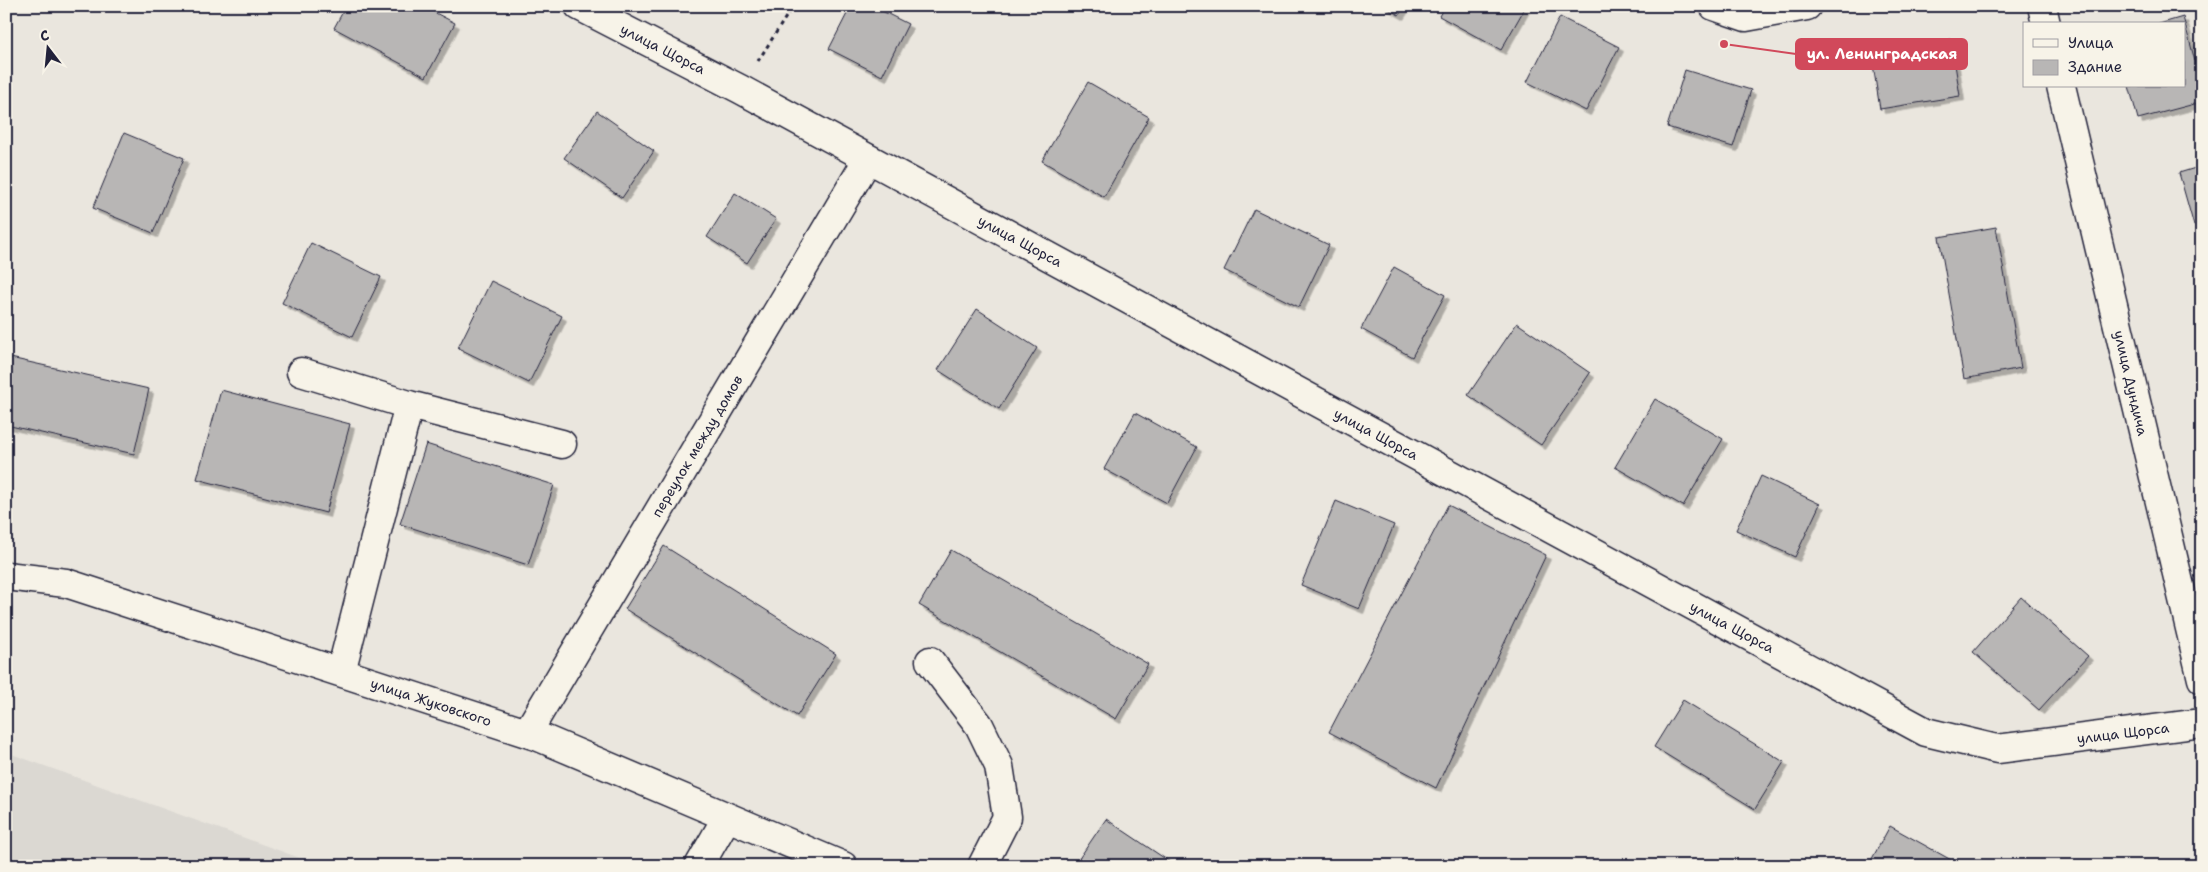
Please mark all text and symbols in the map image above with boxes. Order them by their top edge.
street label: улица Щорса [618,20,709,78]
north arrow [22,22,72,72]
legend [2023,22,2186,88]
text: С [38,26,51,45]
text: Улица [2068,33,2114,53]
callout: ул. Ленинградская [1796,39,1967,69]
text: ул. Ленинградская [1807,44,1957,64]
text: Здание [2068,57,2122,77]
street label: улица Щорса [975,211,1065,271]
street label: улица Дундича [2110,329,2152,438]
street label: переулок между домов [647,372,747,520]
street label: улица Щорса [1331,404,1421,464]
street label: улица Щорса [1687,597,1777,657]
street label: улица Жуковского [368,674,494,730]
street label: улица Щорса [2076,718,2170,748]

